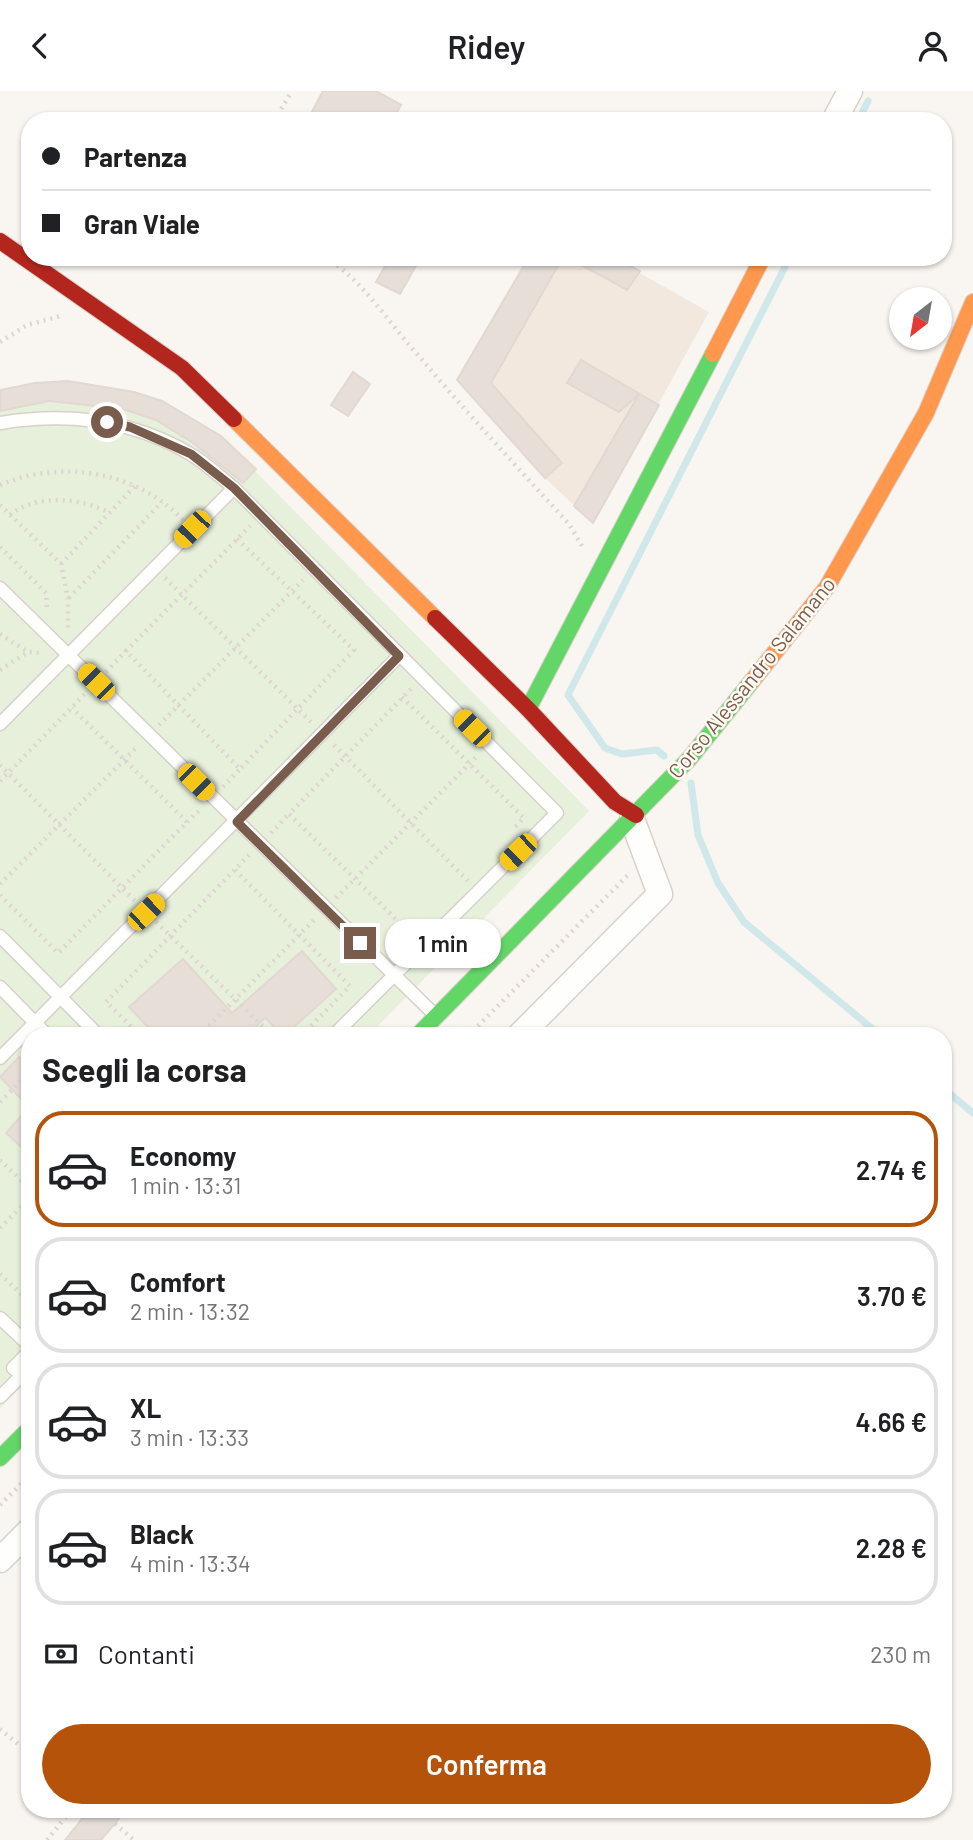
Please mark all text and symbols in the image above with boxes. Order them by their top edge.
icon: back [21,27,59,65]
text: Ridey [448,27,525,65]
icon: person [914,27,952,65]
text: Partenza [84,141,187,172]
text: Gran Viale [84,208,200,239]
north arrow [889,287,952,350]
map controls [889,287,952,350]
route start [91,406,123,438]
car [170,507,215,551]
street label: Corso Alessandro Salamano [662,571,840,783]
car [74,660,119,704]
car [450,706,495,750]
car [174,760,219,804]
car [496,830,541,874]
car [124,890,169,934]
callout: 1 min [384,919,500,967]
route end [344,927,376,959]
text: 1 min [418,929,468,957]
text: Scegli la corsa [42,1050,247,1088]
icon: car [46,1138,109,1201]
text: Economy [130,1140,236,1171]
text: 2.74 € [856,1154,927,1185]
text: 1 min · 13:31 [130,1171,241,1199]
icon: car [46,1264,109,1327]
text: Comfort [130,1266,226,1297]
text: 3.70 € [857,1280,927,1311]
text: 2 min · 13:32 [130,1297,250,1325]
icon: car [46,1390,109,1453]
text: XL [130,1392,161,1423]
text: 4.66 € [855,1406,927,1437]
text: 3 min · 13:33 [130,1423,249,1451]
icon: car [46,1516,109,1579]
text: Black [130,1518,194,1549]
text: 2.28 € [856,1532,927,1563]
text: 4 min · 13:34 [130,1549,251,1577]
icon: cash [42,1635,80,1673]
text: Contanti [98,1638,195,1669]
text: 230 m [870,1640,931,1668]
button: Conferma [42,1724,931,1804]

